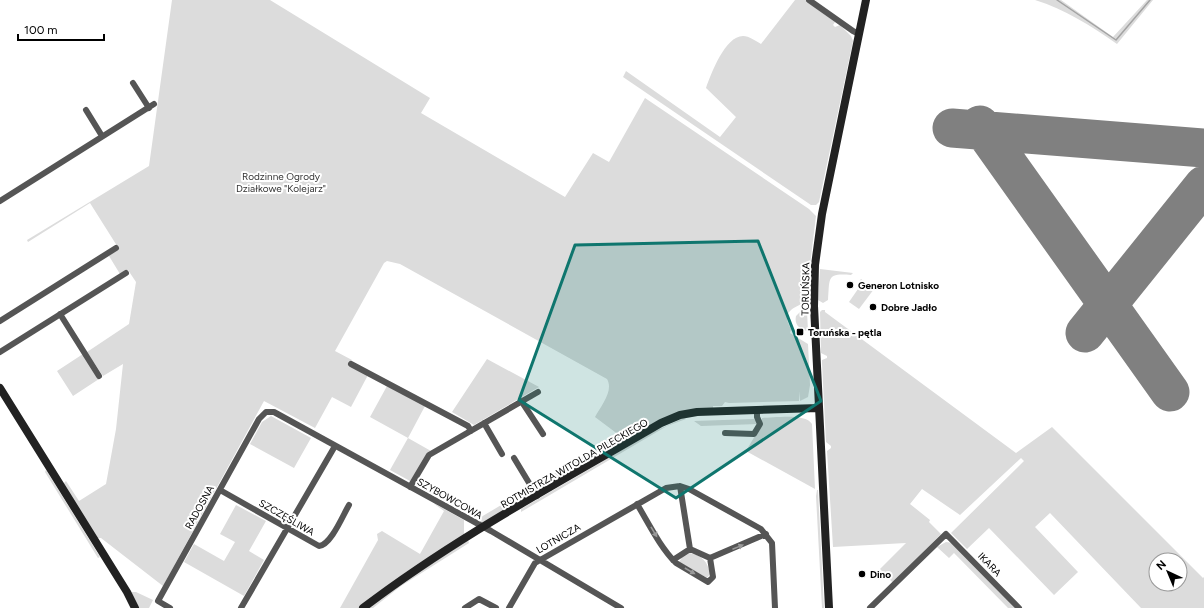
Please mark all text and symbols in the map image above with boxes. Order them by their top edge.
scale bar [18,16,104,42]
text: 100 m [24,23,58,37]
park label: Rodzinne Ogrody Działkowe "Kolejarz" [236,170,326,195]
street label: TORUŃSKA [799,262,812,316]
place label: Generon Lotnisko [858,279,939,292]
marker: Generon Lotnisko [845,280,855,290]
place label: Dobre Jadło [881,301,937,314]
marker: Dobre Jadło [868,302,878,312]
place label: Toruńska - pętla [808,326,881,339]
marker: Toruńska - pętla [795,327,805,337]
street label: ROTMISTRZA WITOLDA PILECKIEGO [498,416,650,511]
street label: SZYBOWCOWA [415,475,485,522]
street label: RADOSNA [182,483,217,532]
street label: SZCZĘŚLIWA [257,496,317,539]
street label: LOTNICZA [534,520,583,556]
one-way arrow [650,527,658,537]
one-way arrow [733,543,745,549]
street label: IKARA [975,550,1004,579]
north arrow [1148,552,1188,592]
text: N [1154,558,1169,573]
one-way arrow [684,568,696,575]
place label: Dino [870,568,891,581]
marker: Dino [857,569,867,579]

